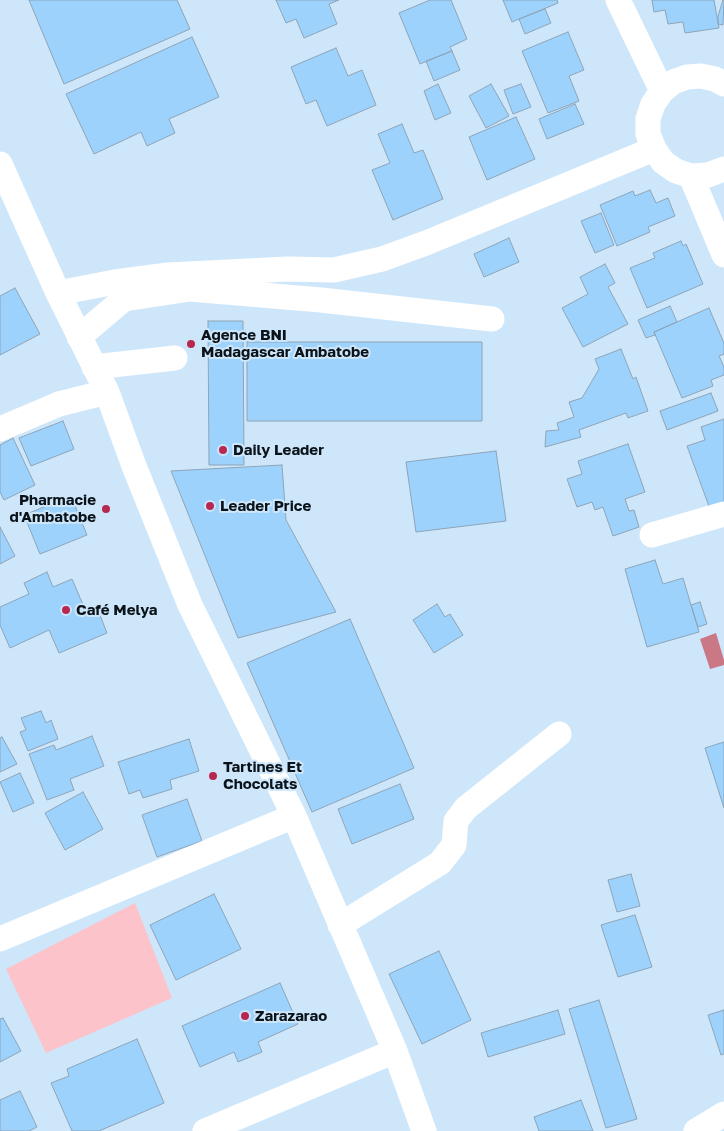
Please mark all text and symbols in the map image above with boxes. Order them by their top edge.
place label: Agence BNI Madagascar Ambatobe [201,326,369,361]
marker: Agence BNI Madagascar Ambatobe [185,338,197,350]
place label: Daily Leader [233,441,324,459]
marker: Daily Leader [217,444,229,456]
place label: Pharmacie d'Ambatobe [9,491,96,526]
place label: Leader Price [220,497,311,515]
marker: Leader Price [204,500,216,512]
marker: Pharmacie d'Ambatobe [100,503,112,515]
place label: Café Melya [76,601,157,619]
marker: Café Melya [60,604,72,616]
place label: Tartines Et Chocolats [223,758,302,793]
marker: Tartines Et Chocolats [207,770,219,782]
place label: Zarazarao [255,1007,327,1025]
marker: Zarazarao [239,1010,251,1022]

